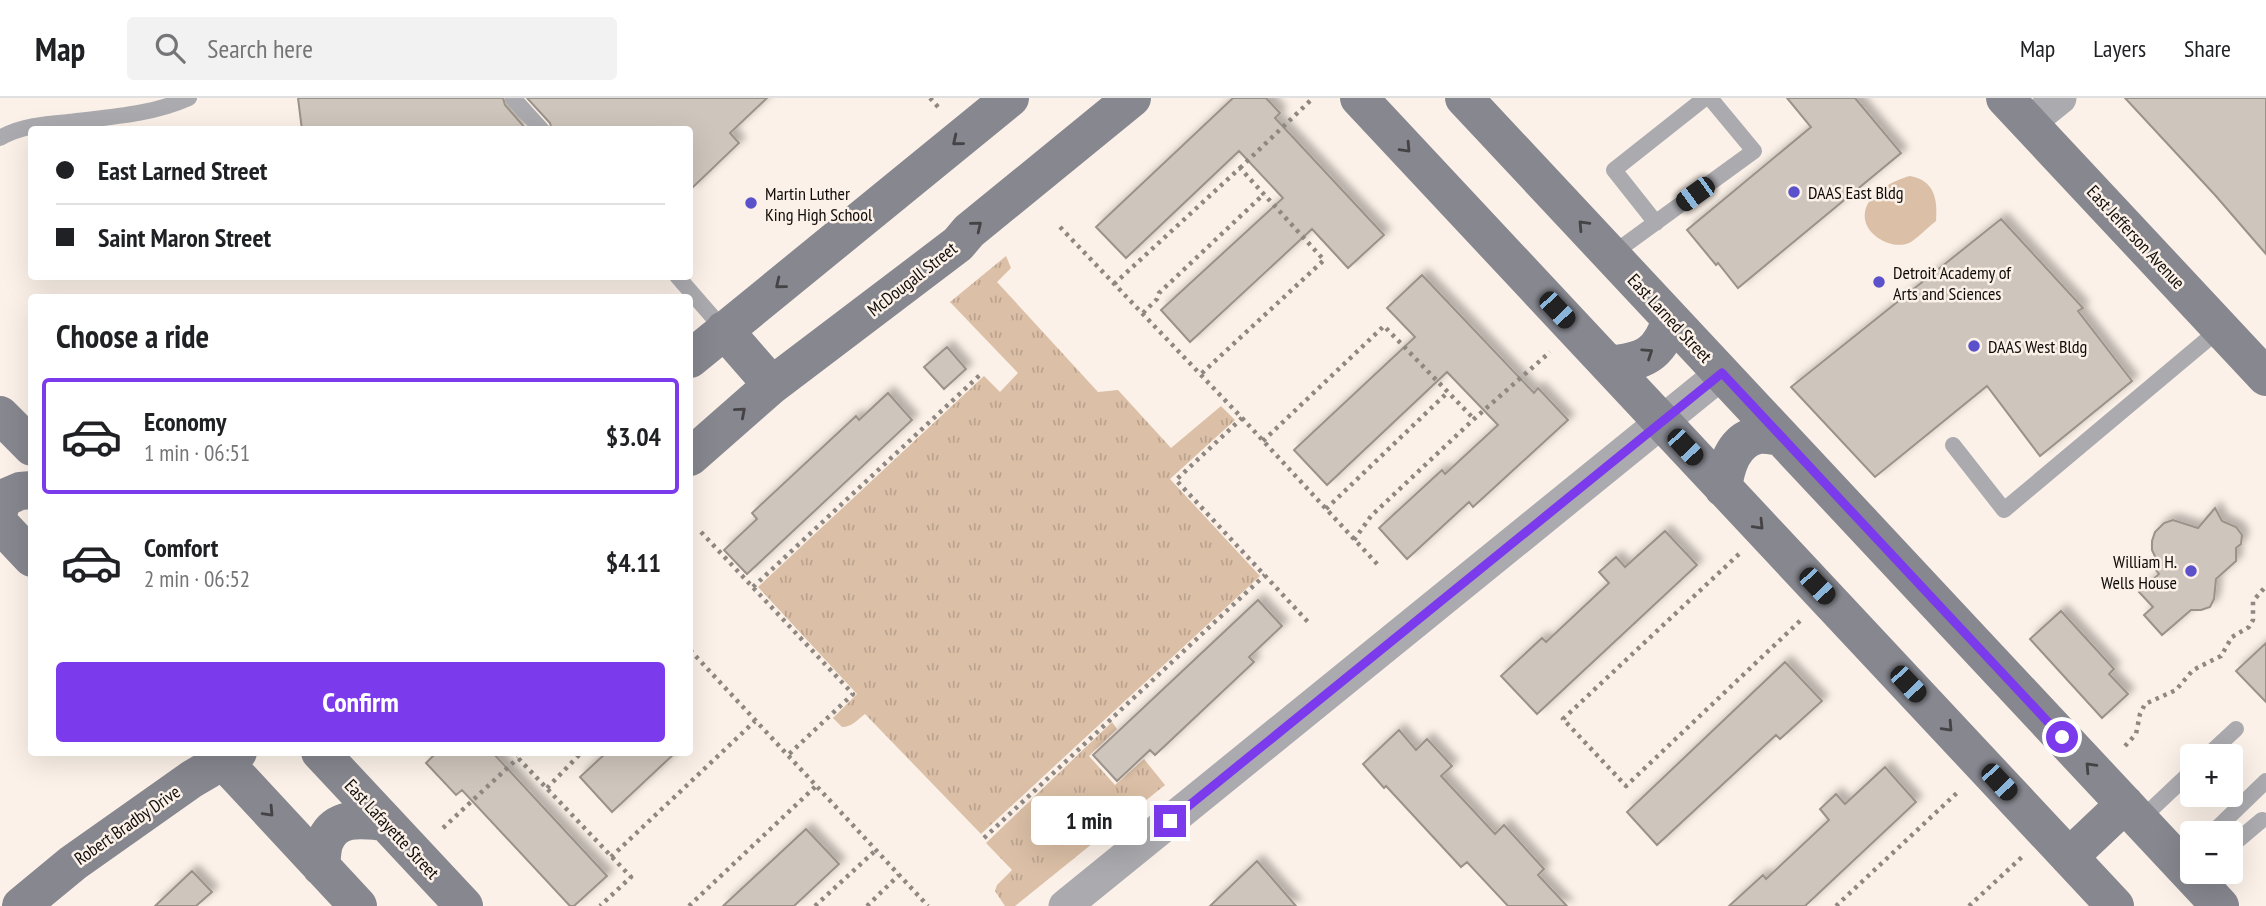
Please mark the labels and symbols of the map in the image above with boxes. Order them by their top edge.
one-way arrow [953,133,966,145]
one-way arrow [1398,140,1410,153]
car [1672,173,1719,215]
street label: East Jefferson Avenue [2082,180,2190,294]
place label: DAAS East Bldg [1808,181,1904,204]
place label: Martin Luther King High School [765,182,873,226]
marker: DAAS East Bldg [1786,184,1802,200]
marker: Martin Luther King High School [743,195,759,211]
one-way arrow [1579,220,1591,233]
one-way arrow [969,222,982,234]
street label: McDougall Street [863,237,961,321]
place label: Detroit Academy of Arts and Sciences [1893,261,2012,305]
street label: East Larned Street [1623,269,1717,367]
marker: Detroit Academy of Arts and Sciences [1871,274,1887,290]
one-way arrow [776,276,788,289]
car [1535,287,1580,333]
place label: DAAS West Bldg [1988,335,2087,358]
marker: DAAS West Bldg [1966,338,1982,354]
one-way arrow [1640,348,1653,361]
one-way arrow [733,408,746,420]
car [1663,424,1708,470]
one-way arrow [1750,516,1763,529]
place label: William H. Wells House [2101,550,2177,594]
car [1795,563,1840,609]
marker: William H. Wells House [2183,563,2199,579]
car [1886,661,1931,707]
one-way arrow [1939,719,1952,732]
route start [2046,721,2078,753]
car [1977,759,2022,805]
one-way arrow [2086,762,2098,775]
street label: East Lafayette Street [340,774,444,884]
street label: Robert Bradby Drive [70,780,184,870]
callout: 1 min [1030,796,1146,846]
one-way arrow [261,804,273,817]
route end [1154,805,1186,837]

